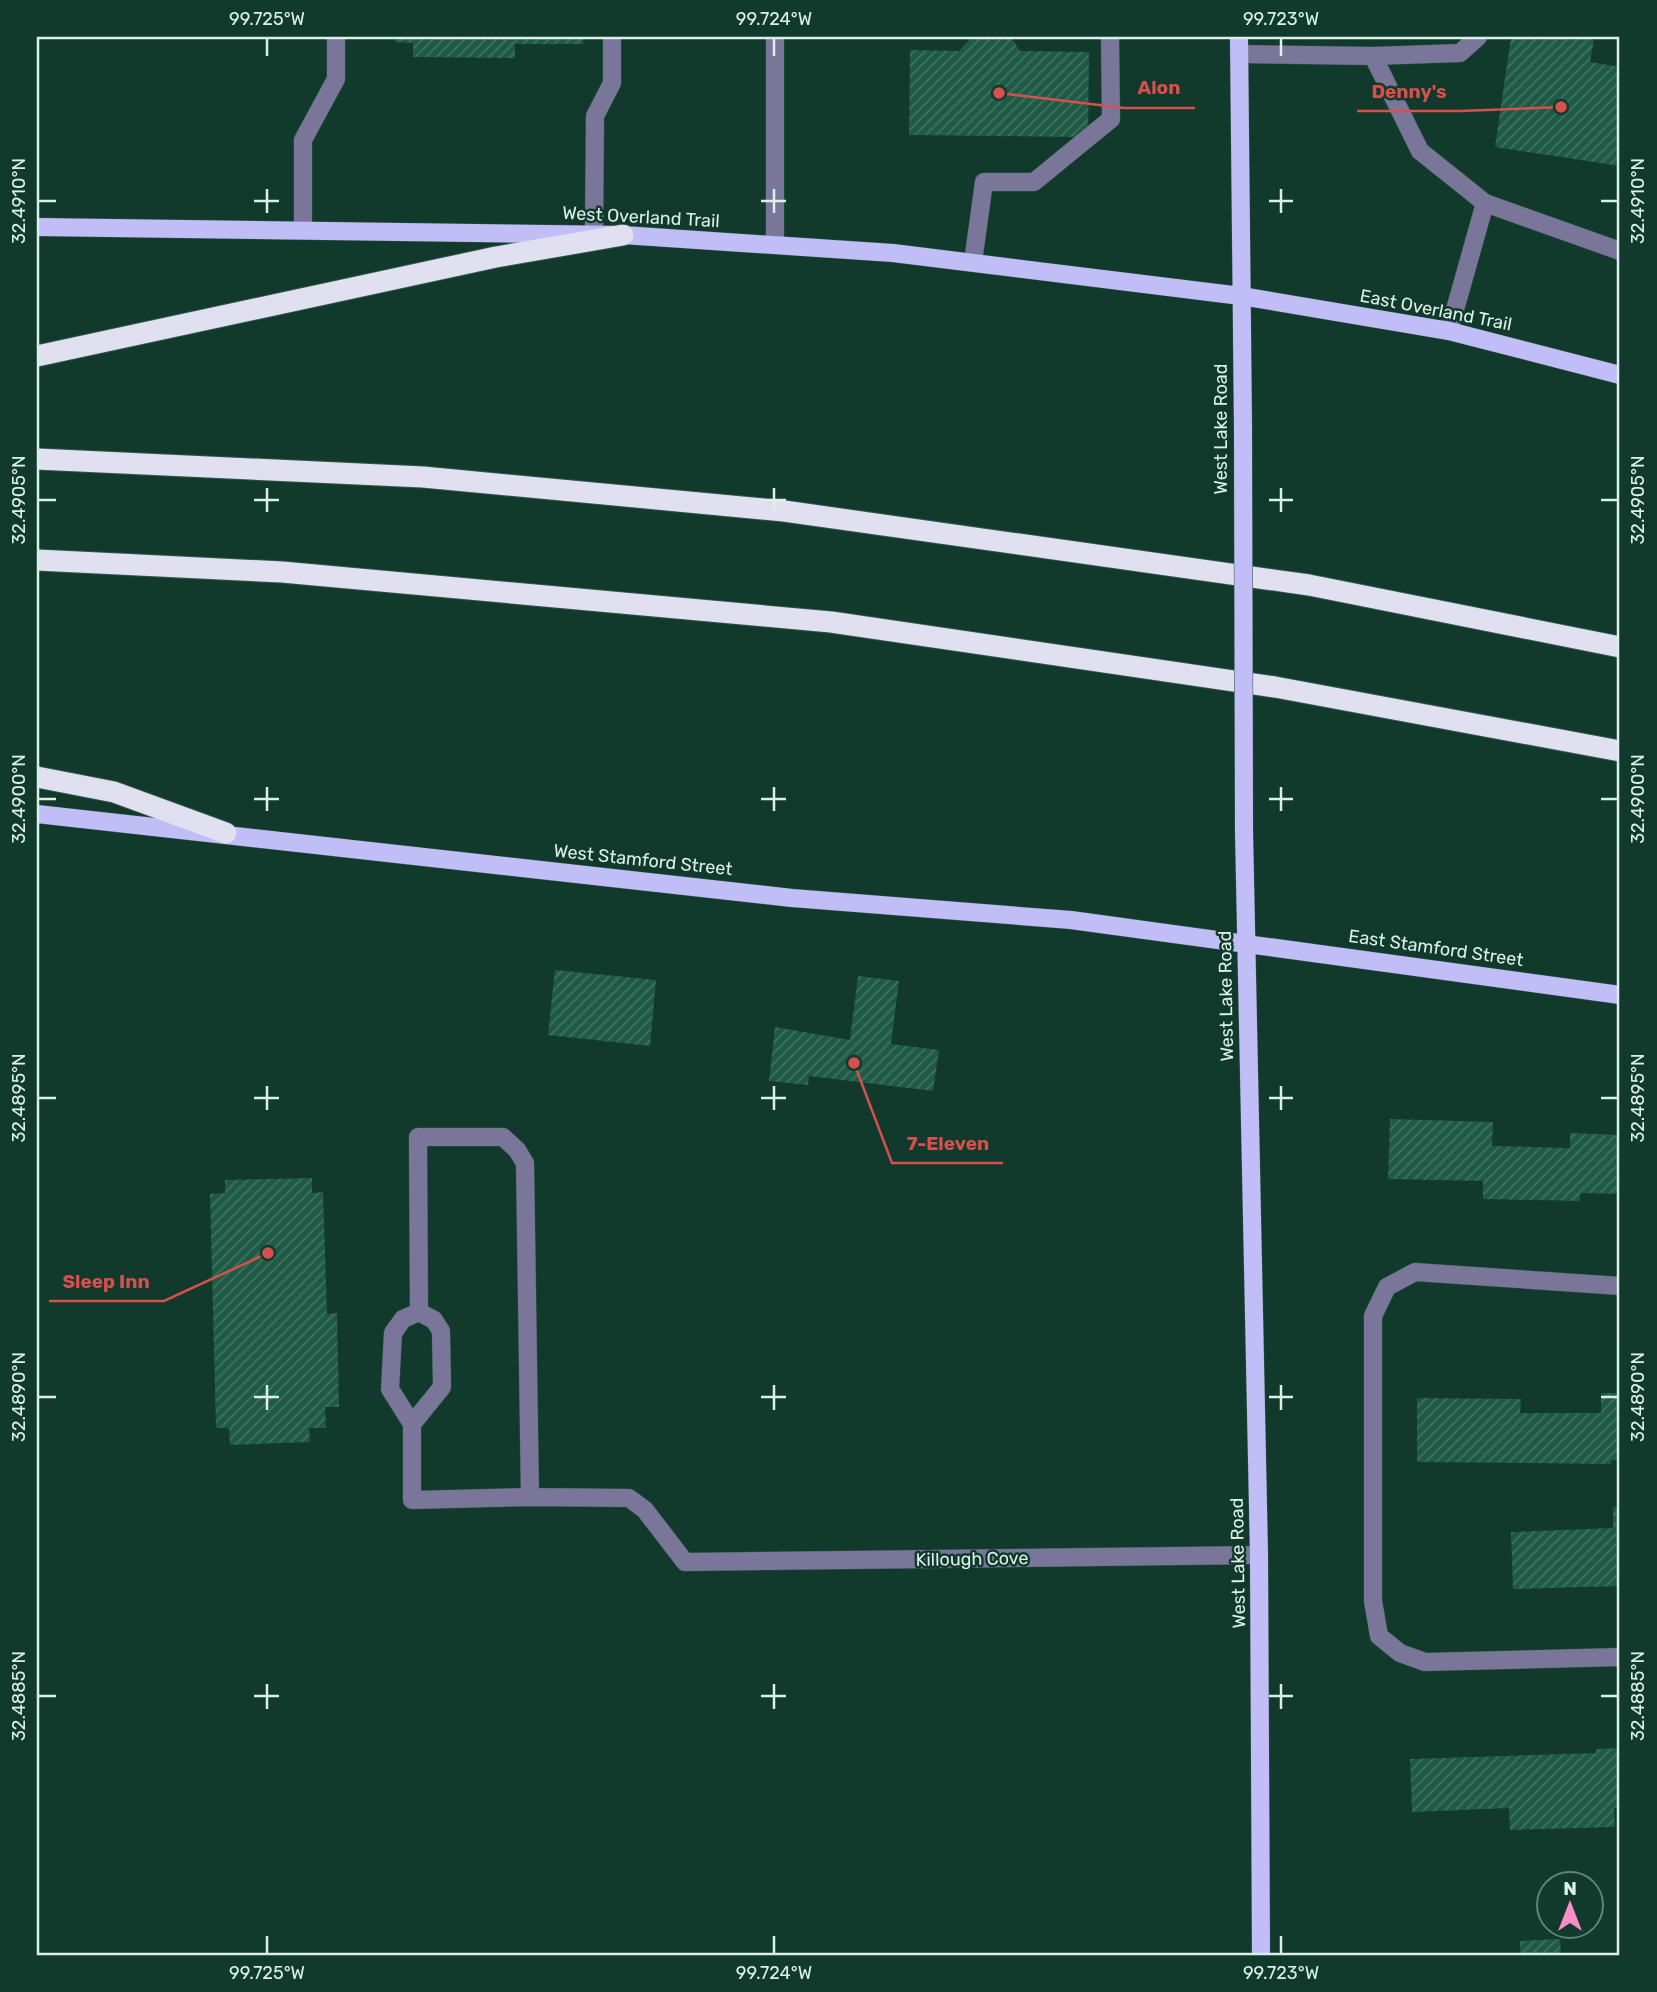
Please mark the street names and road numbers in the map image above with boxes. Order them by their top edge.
street label: West Overland Trail [562,202,720,232]
street label: East Overland Trail [1358,284,1514,336]
street label: West Lake Road [1210,364,1232,494]
street label: West Stamford Street [553,840,733,880]
street label: East Stamford Street [1347,925,1525,971]
street label: West Lake Road [1214,930,1238,1062]
street label: West Lake Road [1226,1497,1250,1629]
street label: Killough Cove [915,1547,1029,1571]

